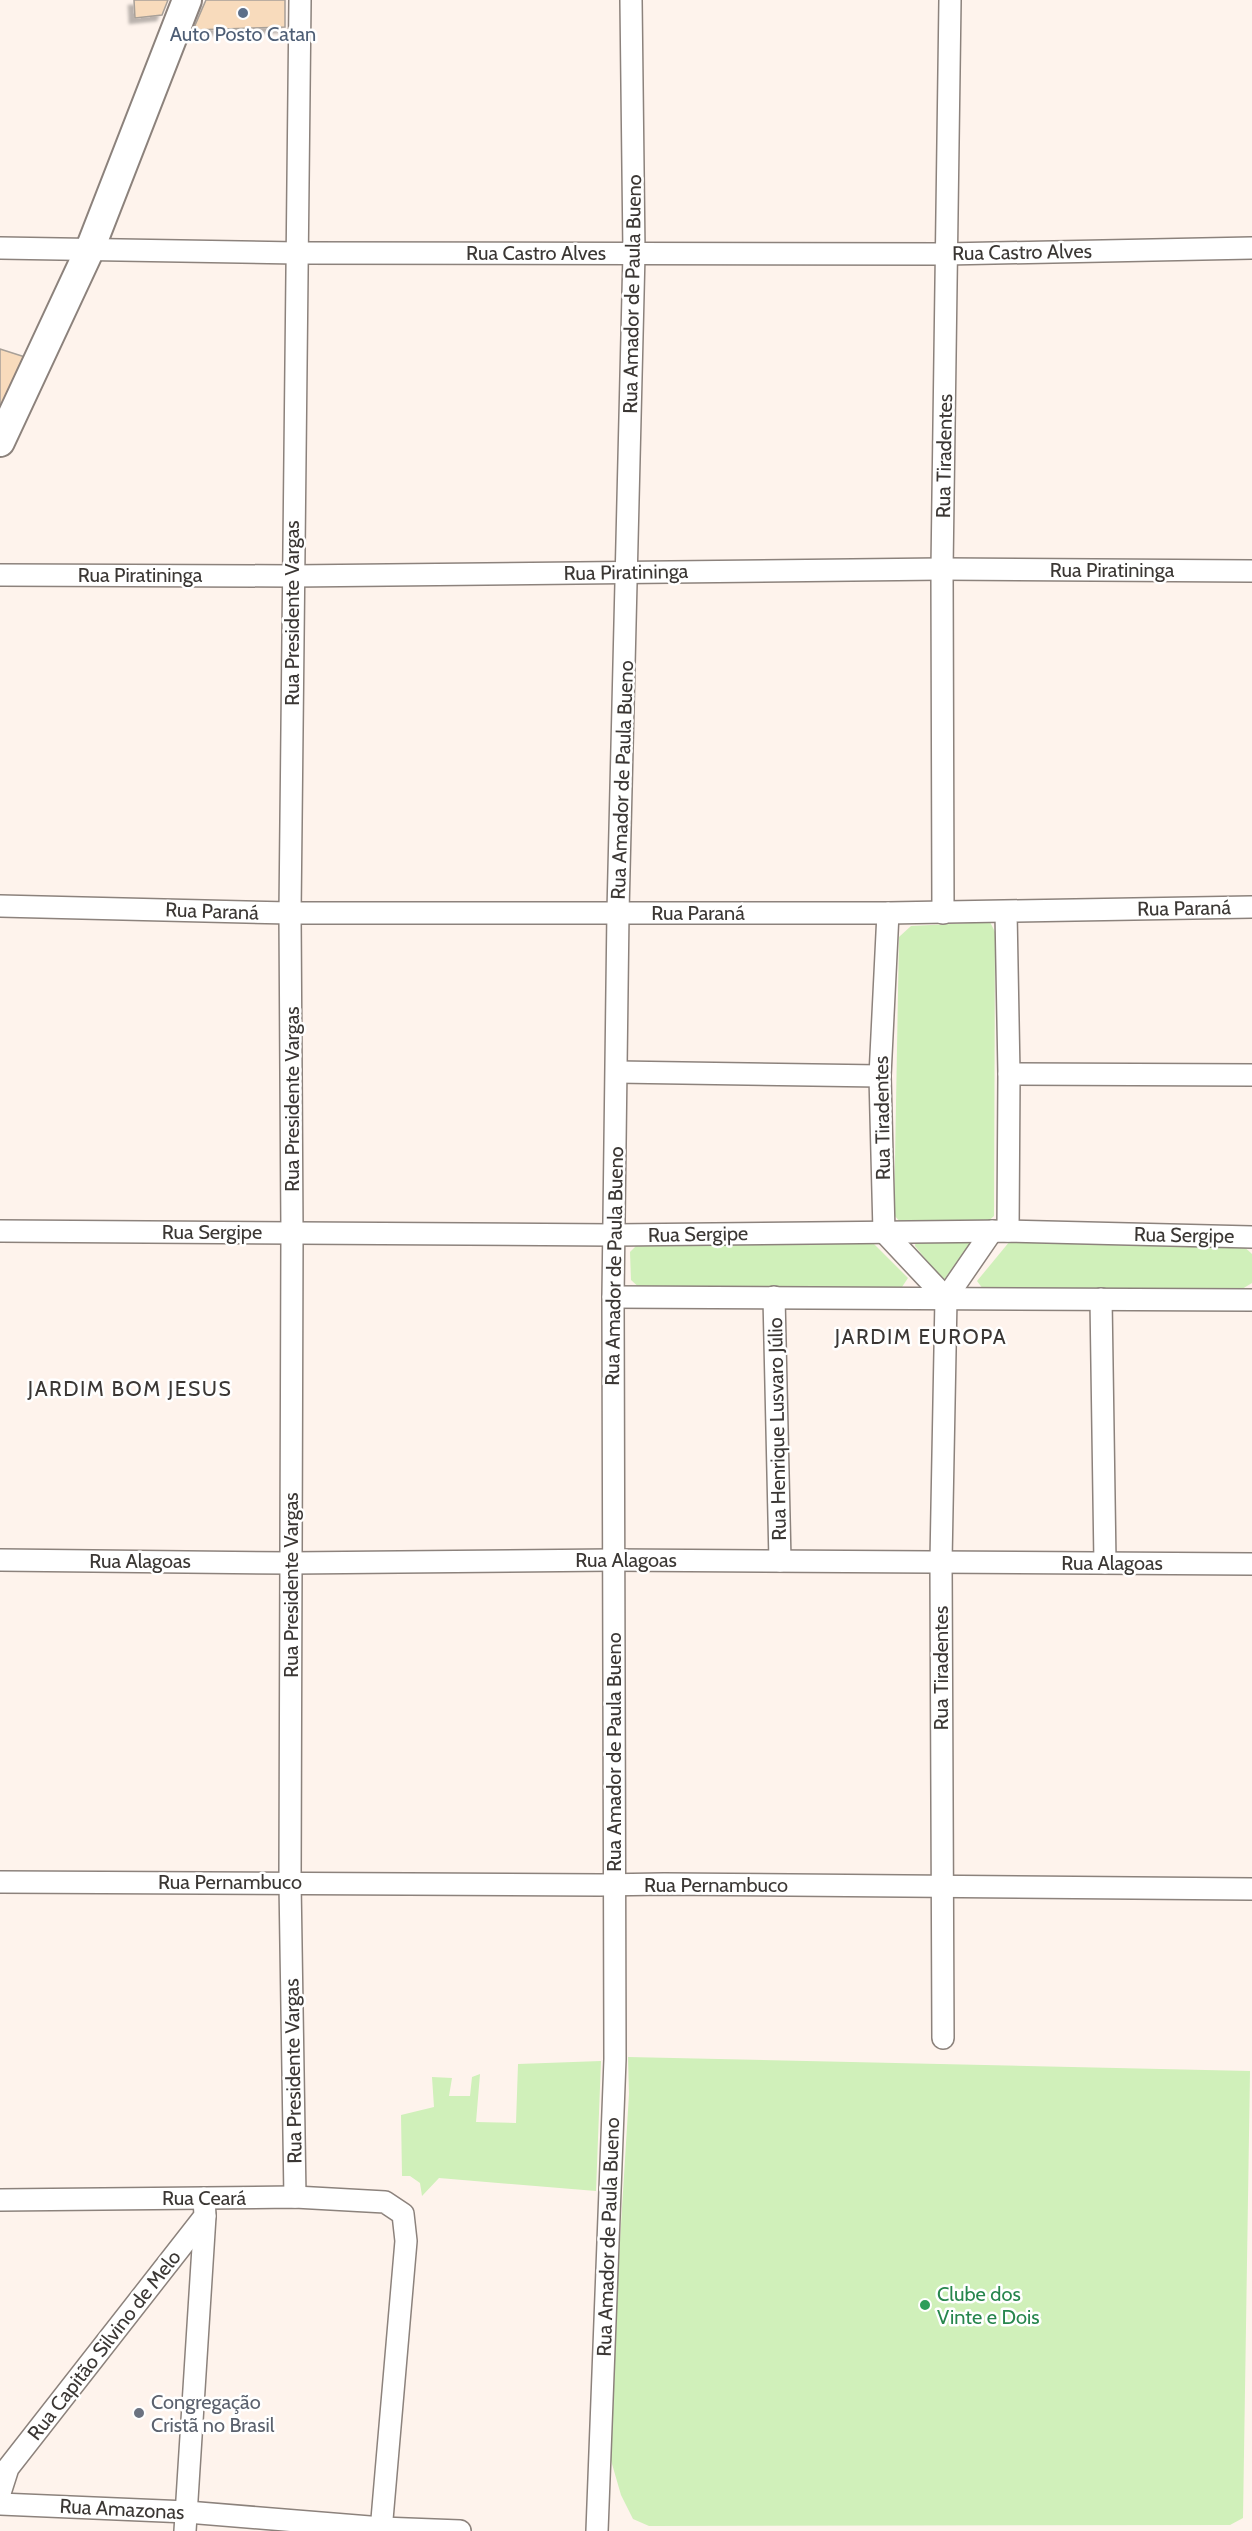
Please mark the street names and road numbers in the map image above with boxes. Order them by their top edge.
street label: Rua Amador de Paula Bueno [618,174,646,414]
street label: Rua Castro Alves [952,239,1092,265]
street label: Rua Castro Alves [466,241,606,265]
street label: Rua Tiradentes [931,394,957,518]
street label: Rua Presidente Vargas [280,520,304,706]
street label: Rua Piratininga [1050,558,1175,582]
street label: Rua Piratininga [563,559,689,585]
street label: Rua Piratininga [78,563,203,587]
street label: Rua Amador de Paula Bueno [606,660,638,900]
street label: Rua Paraná [1137,895,1231,921]
street label: Rua Paraná [165,897,260,925]
street label: Rua Paraná [651,901,745,925]
street label: Rua Presidente Vargas [280,1006,304,1192]
street label: Rua Tiradentes [869,1056,895,1180]
street label: Rua Amador de Paula Bueno [600,1146,628,1386]
street label: Rua Sergipe [162,1220,262,1244]
street label: Rua Sergipe [648,1221,748,1247]
street label: Rua Sergipe [1134,1222,1234,1248]
street label: Rua Henrique Lusvaro Júlio [763,1317,791,1541]
street label: Rua Presidente Vargas [279,1492,303,1678]
street label: Rua Alagoas [575,1548,677,1572]
street label: Rua Alagoas [89,1549,191,1573]
street label: Rua Alagoas [1061,1551,1163,1575]
street label: Rua Tiradentes [929,1606,953,1730]
street label: Rua Amador de Paula Bueno [602,1632,626,1872]
street label: Rua Pernambuco [158,1870,302,1894]
street label: Rua Pernambuco [644,1873,788,1897]
street label: Rua Presidente Vargas [279,1978,307,2164]
street label: Rua Amador de Paula Bueno [592,2117,624,2357]
street label: Rua Ceará [162,2186,246,2210]
street label: Rua Capitão Silvino de Melo [22,2245,186,2445]
street label: Rua Amazonas [59,2494,185,2524]

